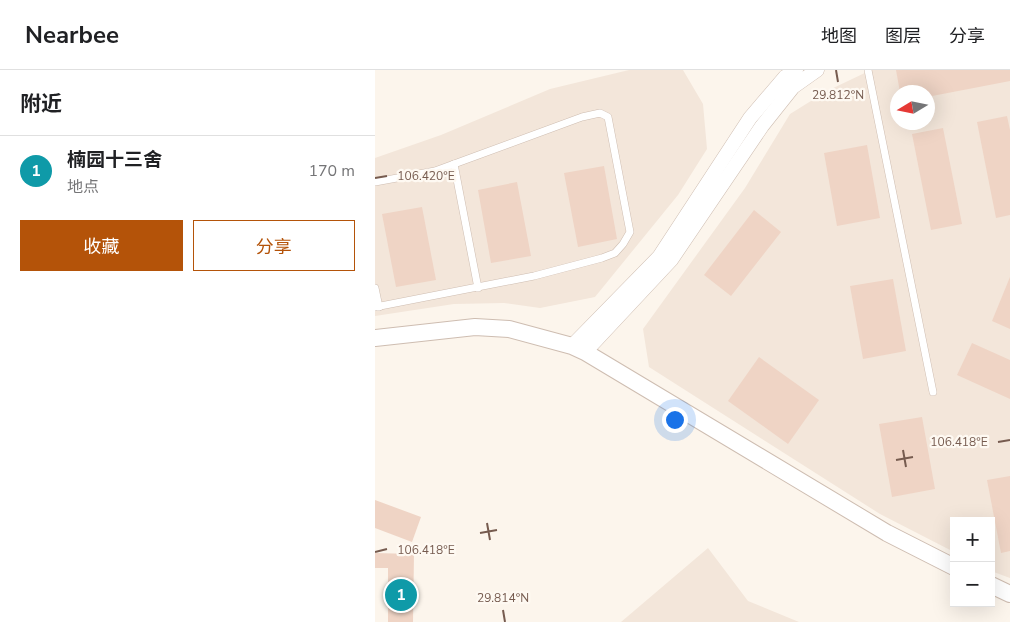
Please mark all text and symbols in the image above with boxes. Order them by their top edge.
text: Nearbee [25,19,119,51]
text: 地图 [821,24,857,48]
text: 图层 [885,24,921,48]
text: 分享 [949,24,985,48]
north arrow [890,85,935,130]
text: 29.812°N [812,87,864,103]
text: 附近 [20,90,62,118]
text: 楠园十三舍 [67,147,162,173]
text: 1 [31,160,41,182]
text: 170 m [308,160,355,182]
text: 106.420°E [397,168,455,184]
text: 地点 [67,176,99,198]
button: 收藏 [20,220,183,271]
button: 分享 [193,220,355,271]
your location [662,407,688,433]
text: 106.418°E [930,434,988,450]
map controls [950,517,995,607]
button: + [950,517,995,562]
text: 106.418°E [397,542,455,558]
button: − [950,562,995,607]
pin: 1 [385,576,417,614]
text: 29.814°N [477,590,529,606]

